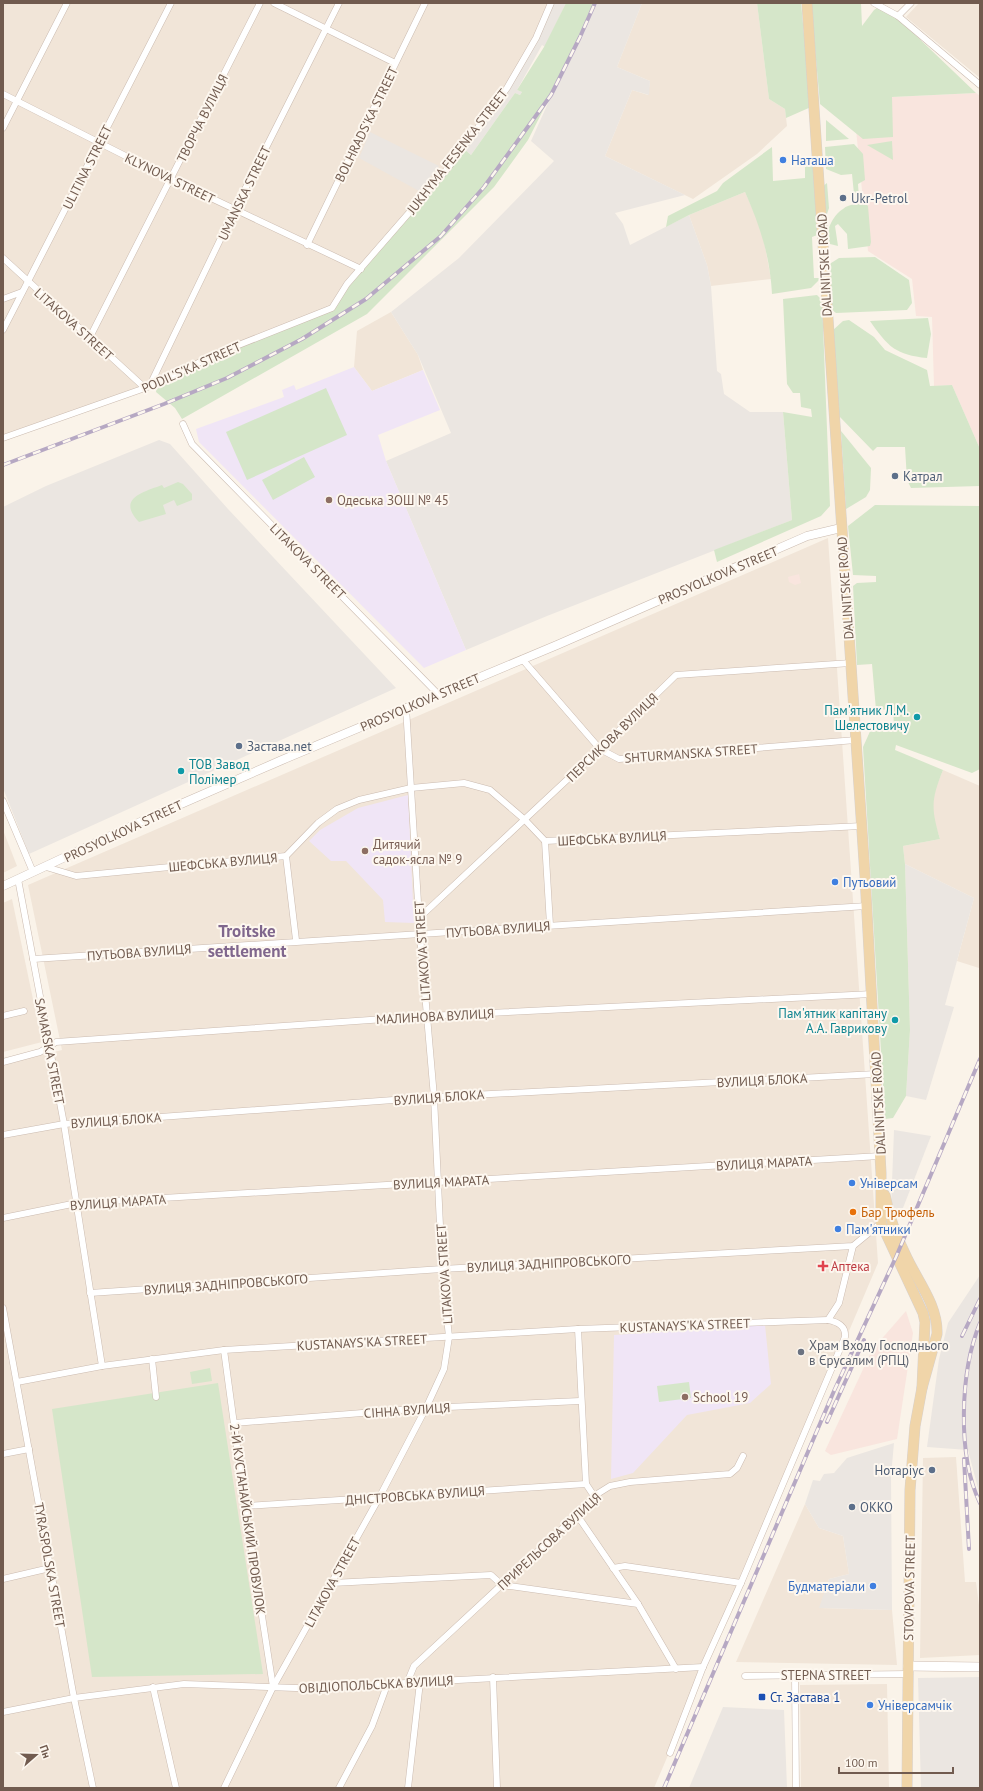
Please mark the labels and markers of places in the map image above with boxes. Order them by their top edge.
place label: Наташа [791,152,834,169]
marker: Наташа [778,155,788,165]
place label: Ukr-Petrol [851,190,908,207]
marker: Ukr-Petrol [838,193,848,203]
place label: Катрал [903,468,943,485]
marker: Катрал [890,471,900,481]
place label: Одеська ЗОШ № 45 [337,492,449,509]
marker: Одеська ЗОШ № 45 [324,495,334,505]
place label: Пам'ятник Л.М. Шелестовичу [824,702,909,734]
marker: Пам'ятник Л.М. Шелестовичу [912,712,922,722]
place label: Застава.net [247,738,312,755]
marker: Застава.net [234,741,244,751]
place label: ТОВ Завод Полімер [189,756,249,788]
marker: ТОВ Завод Полімер [176,766,186,776]
place label: Дитячий садок-ясла № 9 [373,836,462,868]
marker: Дитячий садок-ясла № 9 [360,846,370,856]
place label: Путьовий [843,874,896,891]
marker: Путьовий [830,877,840,887]
place label: Пам'ятник капітану А.А. Гаврикову [778,1005,887,1037]
marker: Пам'ятник капітану А.А. Гаврикову [890,1015,900,1025]
place label: Універсам [860,1175,918,1192]
marker: Універсам [847,1178,857,1188]
place label: Бар Трюфель [861,1204,935,1221]
marker: Бар Трюфель [848,1207,858,1217]
place label: Пам'ятники [846,1221,911,1238]
marker: Пам'ятники [833,1224,843,1234]
place label: Аптека [831,1258,870,1275]
marker: Аптека [818,1261,828,1271]
place label: Храм Входу Господнього в Єрусалим (РПЦ) [809,1337,949,1369]
marker: Храм Входу Господнього в Єрусалим (РПЦ) [796,1347,806,1357]
place label: School 19 [693,1389,748,1406]
marker: School 19 [680,1392,690,1402]
place label: Нотаріус [875,1462,924,1479]
marker: Нотаріус [927,1465,937,1475]
place label: OKKO [860,1499,893,1516]
marker: OKKO [847,1502,857,1512]
place label: Будматеріали [788,1578,865,1595]
marker: Будматеріали [868,1581,878,1591]
place label: Ст. Застава 1 [770,1689,840,1706]
marker: Ст. Застава 1 [757,1692,767,1702]
place label: Універсамчік [878,1697,953,1714]
marker: Універсамчік [865,1700,875,1710]

